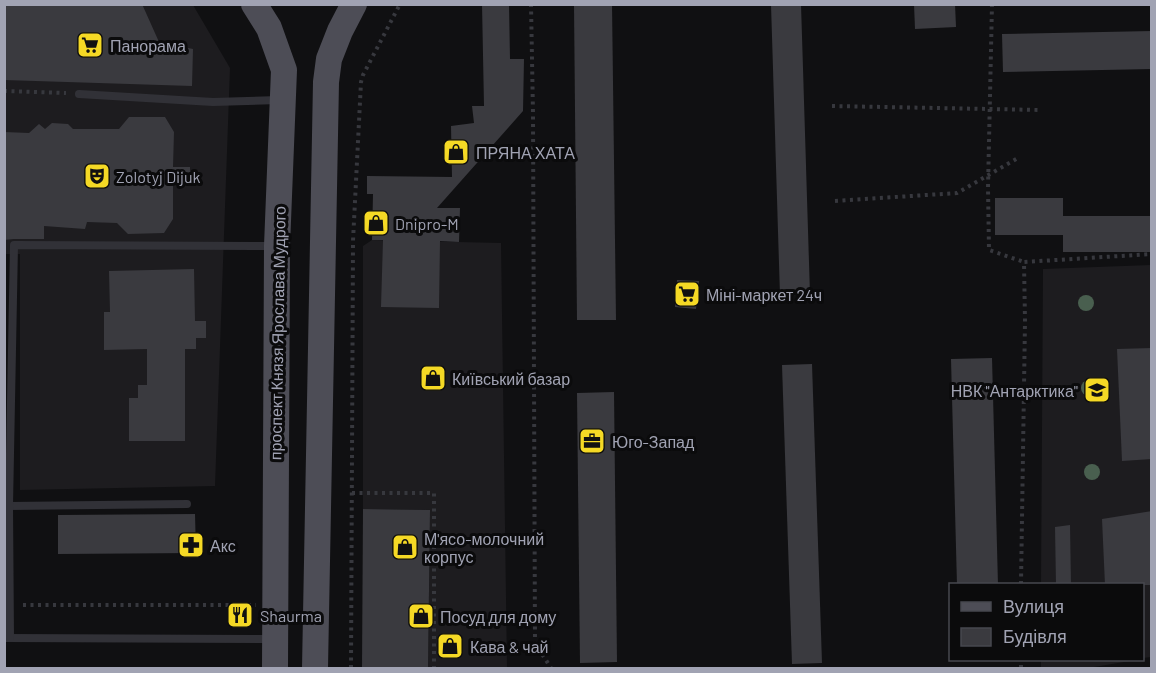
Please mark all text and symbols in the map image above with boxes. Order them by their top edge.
supermarket icon: Панорама [75,30,105,60]
place label: Панорама [110,36,186,55]
shop icon: ПРЯНА ХАТА [441,137,471,167]
place label: ПРЯНА ХАТА [476,143,575,162]
theatre icon: Zolotyj Dijuk [82,161,112,191]
place label: Zolotyj Dijuk [116,167,201,186]
street label: проспект Князя Ярослава Мудрого [265,206,289,460]
shop icon: Dnipro-M [361,208,391,238]
place label: Dnipro-M [395,214,459,233]
supermarket icon: Міні-маркет 24ч [672,279,702,309]
place label: Міні-маркет 24ч [706,285,822,304]
shop icon: Київський базар [418,363,448,393]
place label: Київський базар [452,369,570,388]
school or university icon: НВК "Антарктика" [1082,375,1112,405]
place label: НВК "Антарктика" [951,381,1078,400]
office icon: Юго-Запад [577,426,607,456]
place label: Юго-Запад [612,432,695,451]
place label: М'ясо-молочний корпус [424,529,544,566]
pharmacy icon: Акс [176,530,206,560]
shop icon: М'ясо-молочний корпус [390,532,420,562]
place label: Акс [210,536,236,555]
legend [949,583,1144,661]
text: Вулиця [1003,595,1064,617]
restaurant icon: Shaurma [225,600,255,630]
shop icon: Посуд для дому [406,601,436,631]
place label: Shaurma [260,606,322,625]
place label: Посуд для дому [440,607,556,626]
text: Будівля [1003,625,1067,647]
shop icon: Кава & чай [435,631,465,661]
place label: Кава & чай [470,637,549,656]

